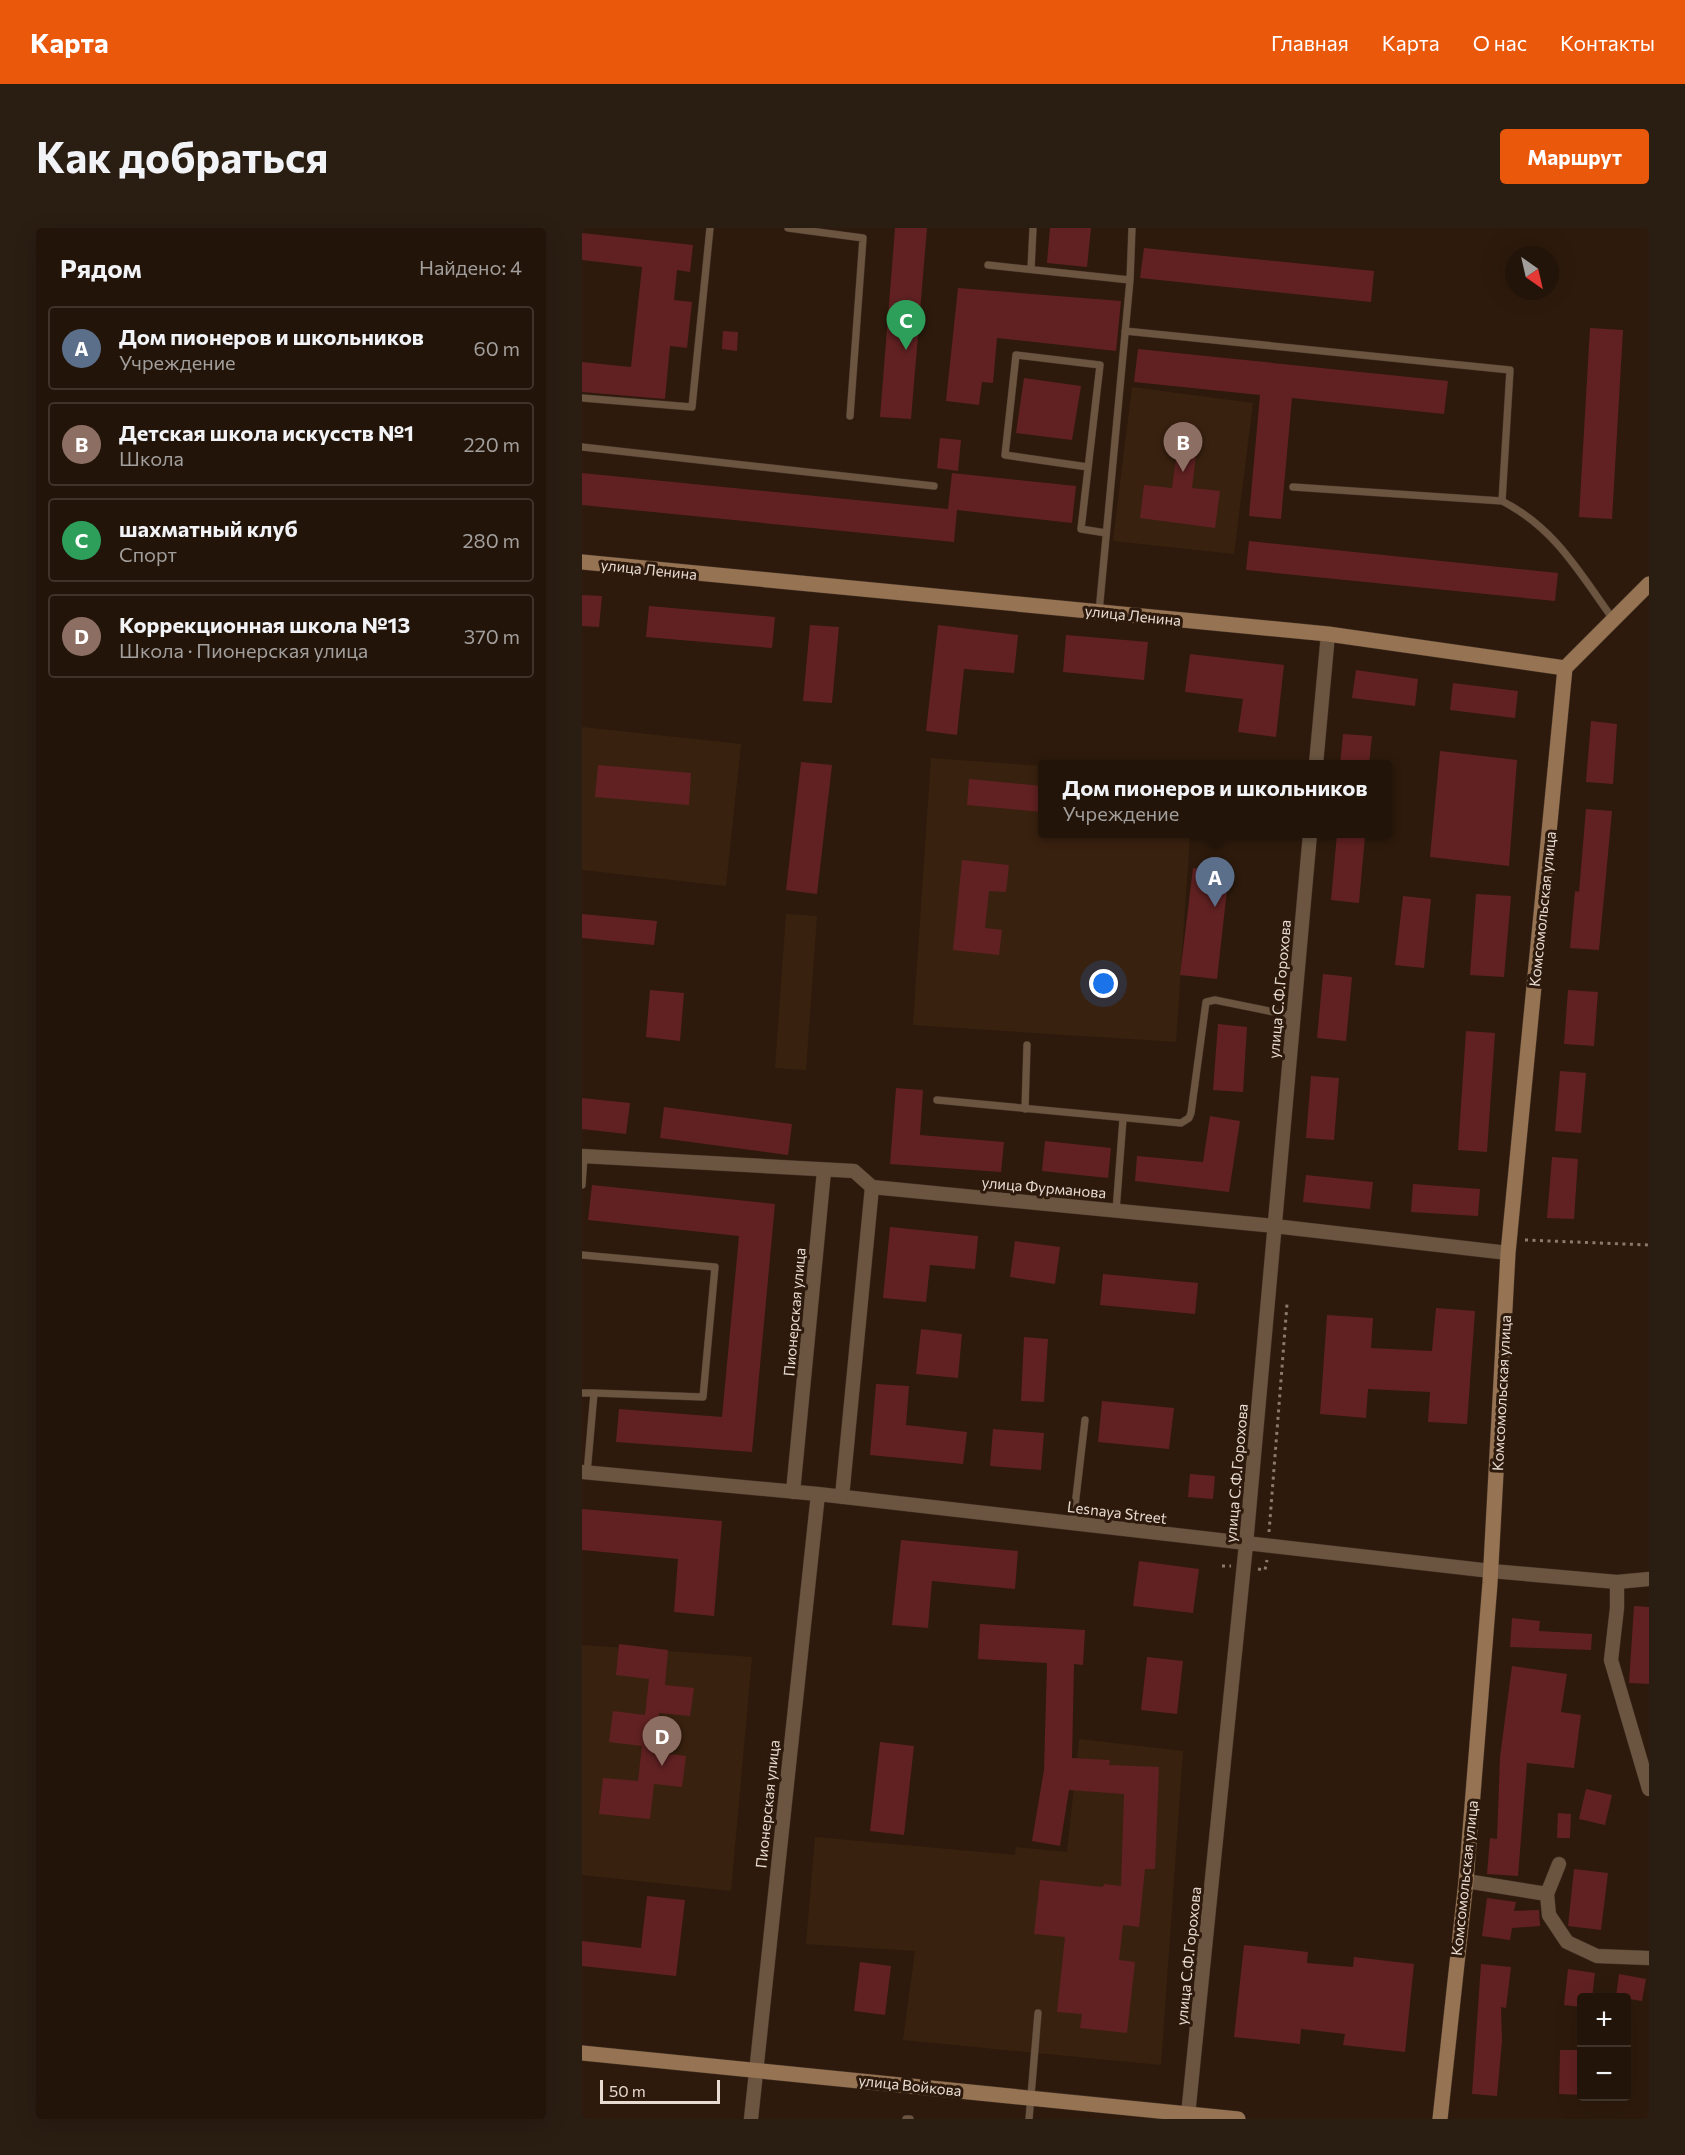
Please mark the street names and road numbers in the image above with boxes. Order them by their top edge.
street label: улица Ленина [600,555,698,583]
street label: улица Ленина [1084,601,1182,629]
street label: Комсомольская улица [1525,830,1559,988]
street label: улица С.Ф.Горохова [1264,919,1294,1059]
street label: улица Фурманова [981,1173,1107,1201]
street label: Пионерская улица [779,1247,809,1377]
street label: Комсомольская улица [1488,1314,1514,1472]
street label: улица С.Ф.Горохова [1221,1403,1251,1543]
street label: Lesnaya Street [1066,1497,1168,1527]
street label: Пионерская улица [751,1739,783,1869]
street label: Комсомольская улица [1447,1799,1481,1957]
street label: улица С.Ф.Горохова [1172,1886,1204,2026]
street label: улица Войкова [858,2071,962,2099]

